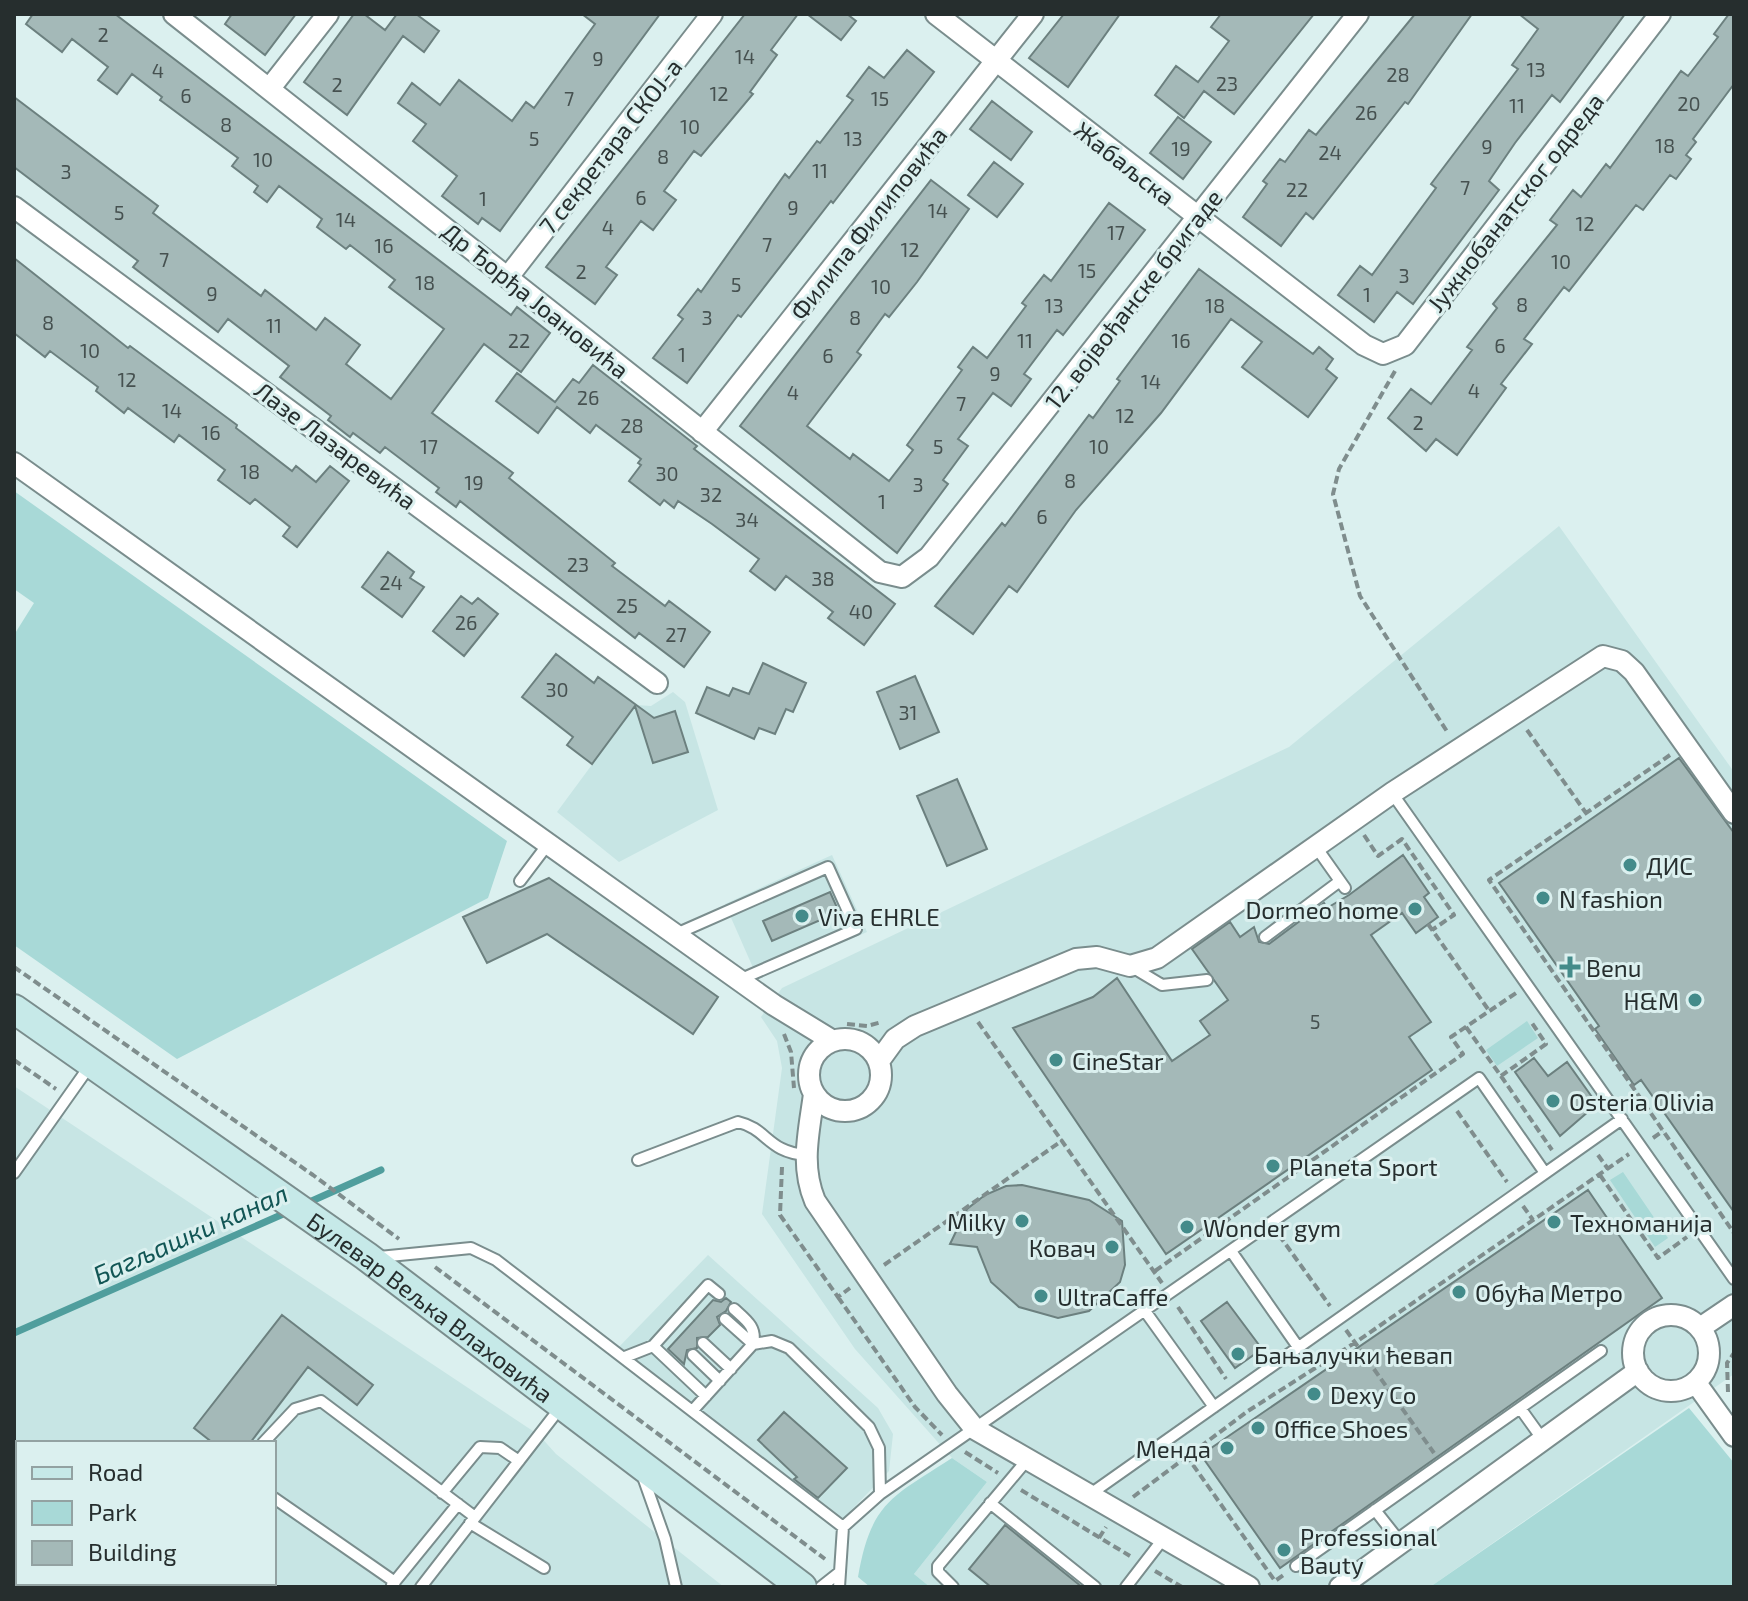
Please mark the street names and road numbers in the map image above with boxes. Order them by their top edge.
street label: 7 секретара СКОЈ-а [532,52,688,240]
street label: Јужнобанатског одреда [1421,87,1610,318]
street label: Жабаљска [1069,115,1181,211]
street label: Филипа Филиповића [784,121,952,325]
street label: 12. војвођанске бригаде [1038,183,1228,415]
street label: Др Ђорђа Јоановића [437,216,635,384]
street label: Лазе Лазаревића [250,375,422,515]
street label: Булевар Вељка Влаховића [302,1205,559,1408]

